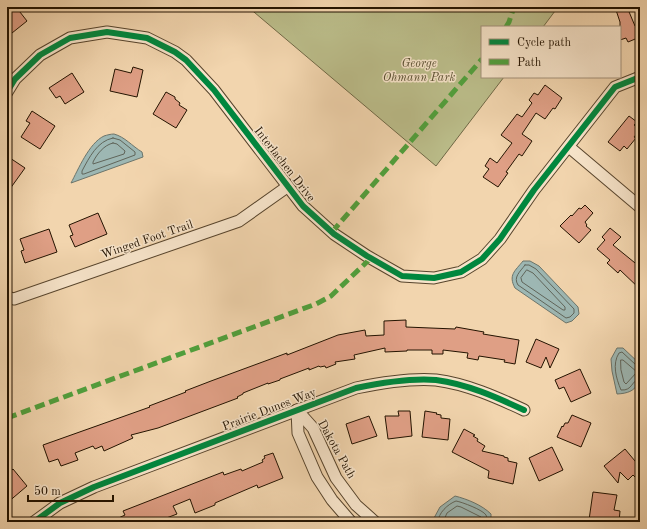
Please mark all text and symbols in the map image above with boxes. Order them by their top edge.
legend [481,26,621,78]
text: Cycle path [517,37,572,49]
text: Path [517,57,542,69]
park label: George Ohmann Park [383,58,455,84]
street label: Interlachen Drive [251,125,317,205]
street label: Winged Foot Trail [100,219,195,261]
street label: Prairie Dunes Way [221,386,319,433]
street label: Dakota Path [315,418,357,481]
scale bar [28,477,113,503]
text: 50 m [34,485,61,498]

